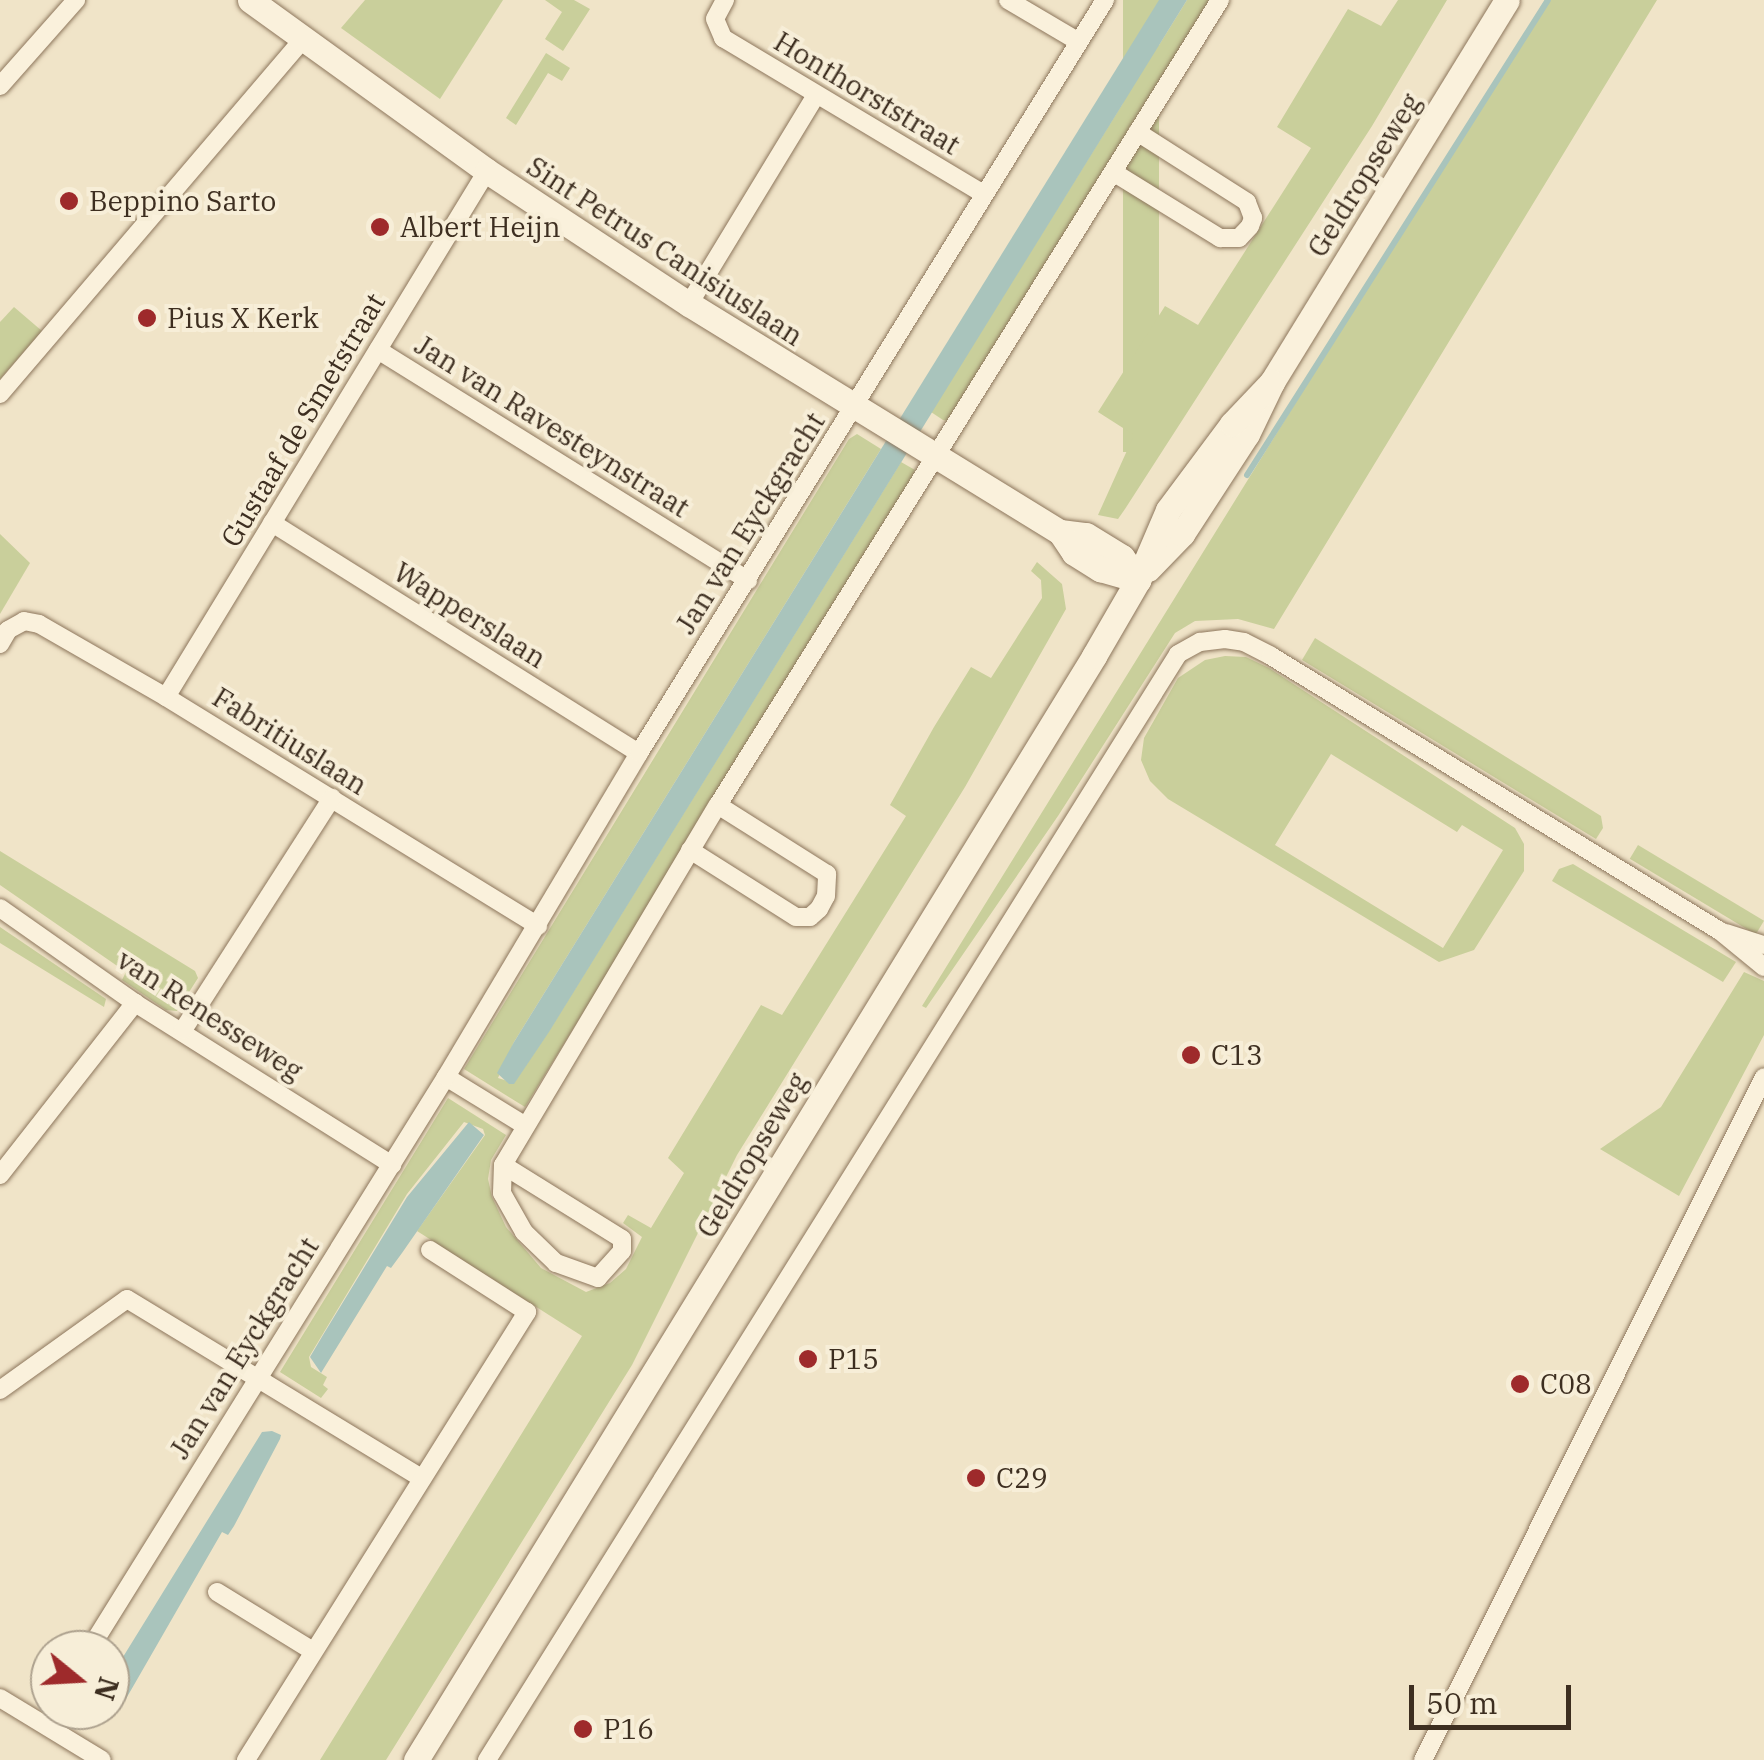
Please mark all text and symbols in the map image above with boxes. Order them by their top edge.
street label: Honthorststraat [768,24,966,162]
street label: Geldropseweg [1300,87,1428,263]
street label: Sint Petrus Canisiuslaan [521,149,809,353]
place label: Beppino Sarto [89,184,276,218]
marker: Beppino Sarto [58,190,80,212]
place label: Albert Heijn [400,210,561,244]
marker: Albert Heijn [369,216,391,238]
street label: Gustaaf de Smetstraat [214,287,392,553]
place label: Pius X Kerk [167,301,319,335]
marker: Pius X Kerk [136,307,158,329]
street label: Jan van Ravesteynstraat [409,328,695,524]
street label: Jan van Eyckgracht [668,406,832,640]
street label: Wapperslaan [388,555,552,675]
street label: Fabritiuslaan [206,680,374,802]
street label: van Renesseweg [111,942,309,1088]
place label: C13 [1211,1038,1263,1072]
marker: C13 [1180,1044,1202,1066]
street label: Geldropseweg [690,1066,814,1244]
street label: Jan van Eyckgracht [162,1231,326,1465]
place label: P15 [828,1342,879,1376]
marker: P15 [797,1348,819,1370]
place label: C08 [1540,1367,1592,1401]
marker: C08 [1509,1373,1531,1395]
place label: C29 [996,1461,1048,1495]
marker: C29 [965,1467,987,1489]
north arrow [30,1630,130,1730]
scale bar [1414,1665,1576,1727]
text: N [86,1673,128,1705]
text: 50 m [1426,1683,1498,1722]
place label: P16 [603,1712,654,1746]
marker: P16 [572,1718,594,1740]

